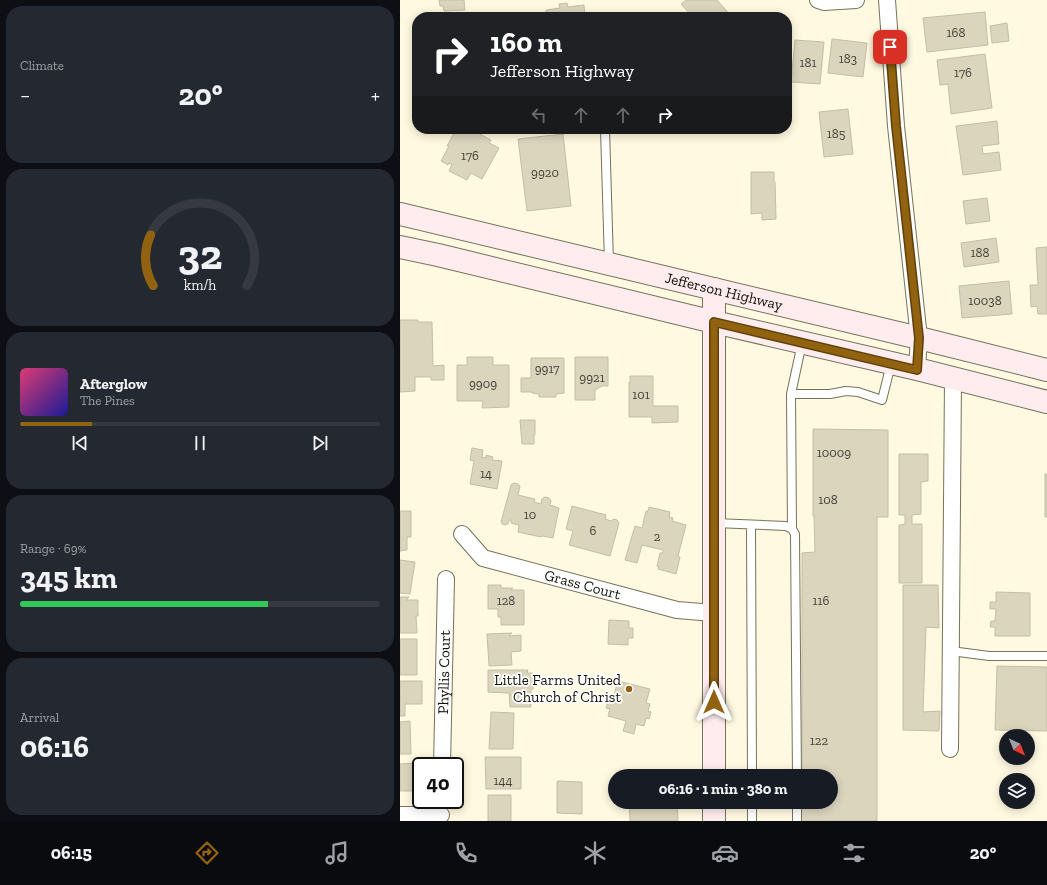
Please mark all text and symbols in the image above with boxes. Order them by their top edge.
house number: 168 [947,25,965,40]
text: 160 m [490,26,562,59]
icon: right [424,28,476,80]
pin [873,30,907,64]
icon: arrive [879,36,901,58]
house number: 183 [839,51,857,66]
house number: 181 [799,55,817,70]
text: Climate [20,58,64,73]
text: Jefferson Highway [490,60,634,82]
house number: 176 [954,65,972,80]
text: 20° [178,77,223,113]
text: − [20,82,30,109]
text: + [371,82,380,109]
icon: left [528,104,550,126]
icon: ahead [570,104,592,126]
icon: ahead [612,104,634,126]
icon: right [654,104,676,126]
house number: 185 [827,126,846,141]
house number: 176 [461,148,479,163]
house number: 9920 [531,165,559,180]
text: 32 [178,229,222,279]
house number: 188 [971,245,990,260]
street label: Jefferson Highway [663,269,785,314]
text: km/h [184,276,216,293]
house number: 10038 [968,293,1002,308]
house number: 9917 [535,361,559,376]
house number: 9921 [579,370,605,385]
text: Afterglow [80,375,147,393]
house number: 9909 [469,376,497,391]
house number: 101 [632,387,650,402]
text: The Pines [80,393,135,408]
icon: previous [69,432,91,454]
icon: pause [189,432,211,454]
icon: next [309,432,331,454]
house number: 10009 [817,445,851,460]
house number: 14 [480,466,492,481]
house number: 108 [818,492,838,507]
house number: 10 [524,507,536,522]
house number: 6 [590,523,597,538]
house number: 2 [654,529,661,544]
text: Range · 69% [20,541,86,556]
text: 345 km [20,560,117,596]
street label: Grass Court [542,566,623,604]
house number: 128 [497,593,515,608]
house number: 116 [813,593,830,608]
street label: Phyllis Court [434,629,454,714]
place label: Little Farms United Church of Christ [494,671,622,706]
position arrow [693,681,735,723]
marker: Little Farms United Church of Christ [624,684,634,694]
text: Arrival [20,710,59,725]
text: 06:16 [20,729,89,765]
north arrow [999,729,1035,765]
map controls [999,729,1035,809]
house number: 122 [810,733,828,748]
speed limit sign: 40 [412,757,464,809]
house number: 144 [493,773,513,788]
button: layers [999,773,1035,809]
text: 06:16 · 1 min · 380 m [659,780,787,798]
icon: directions [193,839,221,867]
icon: music [323,839,351,867]
icon: phone [452,839,480,867]
icon: climate [581,839,609,867]
icon: car [711,839,739,867]
icon: filters [840,839,868,867]
text: 06:15 [51,842,92,864]
text: 20° [970,842,996,864]

